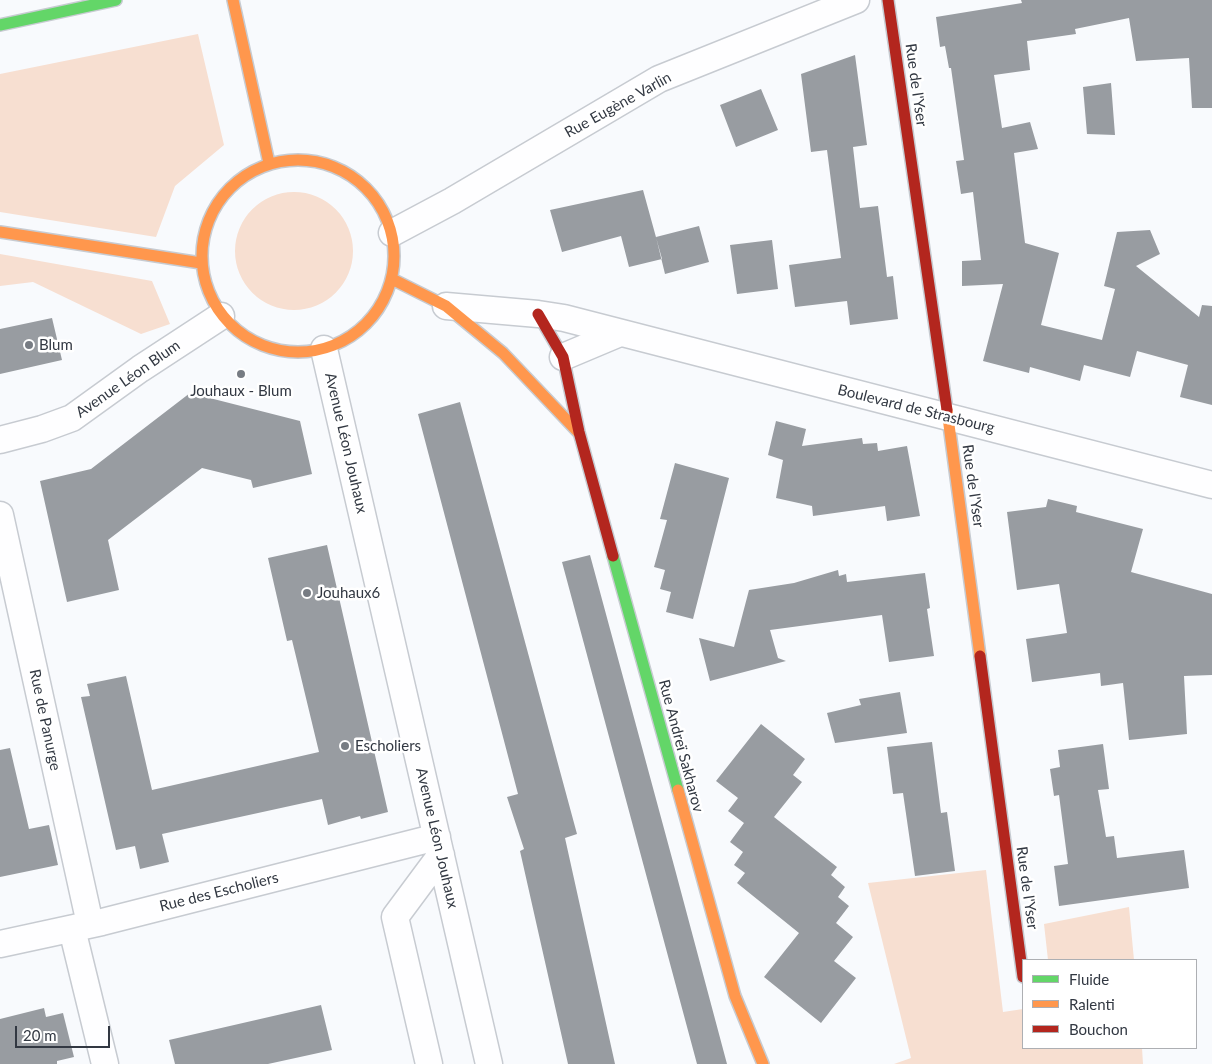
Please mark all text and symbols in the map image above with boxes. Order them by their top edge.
street label: Rue de l'Yser [901,42,931,128]
street label: Rue Eugène Varlin [562,68,674,142]
place label: Blum [39,336,73,354]
street label: Avenue Léon Blum [72,336,184,422]
marker: Blum [23,339,35,351]
marker: Jouhaux - Blum [235,368,247,380]
street label: Avenue Léon Jouhaux [321,371,371,515]
street label: Boulevard de Strasbourg [836,381,996,437]
place label: Jouhaux - Blum [190,382,292,400]
street label: Rue de l'Yser [958,443,988,529]
place label: Jouhaux6 [317,584,380,602]
marker: Jouhaux6 [301,587,313,599]
street label: Rue de Panurge [25,668,65,772]
street label: Rue Andreï Sakharov [655,678,707,814]
place label: Escholiers [355,737,421,755]
marker: Escholiers [339,740,351,752]
street label: Avenue Léon Jouhaux [412,766,462,910]
street label: Rue de l'Yser [1012,845,1042,931]
street label: Rue des Escholiers [158,869,280,915]
legend [1022,959,1197,1049]
text: Fluide [1069,970,1109,988]
text: Ralenti [1069,995,1115,1013]
scale bar [18,1016,112,1048]
text: Bouchon [1069,1020,1128,1038]
text: 20 m [23,1026,57,1044]

